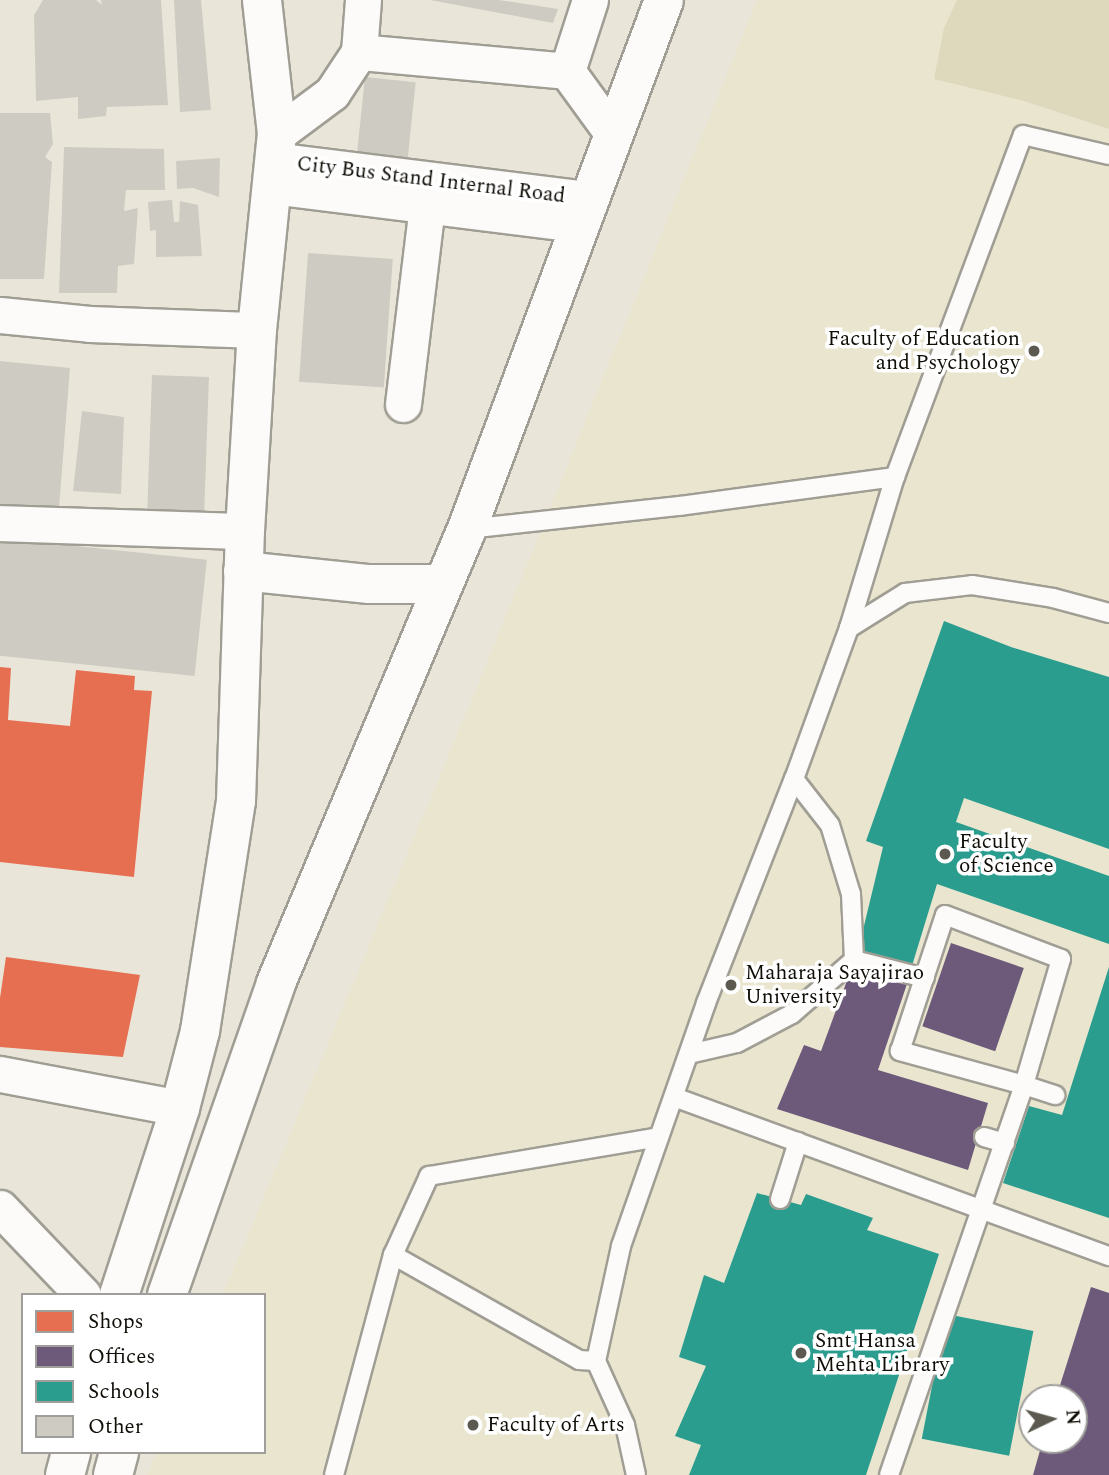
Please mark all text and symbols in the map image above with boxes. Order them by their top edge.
street label: City Bus Stand Internal Road [295,151,567,209]
place label: Faculty of Education and Psychology [828,326,1020,376]
marker: Faculty of Education and Psychology [1026,343,1042,359]
place label: Faculty of Science [959,829,1054,879]
marker: Faculty of Science [937,846,953,862]
place label: Maharaja Sayajirao University [745,960,924,1010]
marker: Maharaja Sayajirao University [723,977,739,993]
legend [21,1293,266,1454]
text: Shops [88,1306,144,1338]
place label: Smt Hansa Mehta Library [815,1328,949,1378]
text: Offices [88,1341,155,1373]
marker: Smt Hansa Mehta Library [793,1345,809,1361]
text: Schools [88,1376,160,1408]
north arrow [1018,1384,1088,1454]
text: N [1057,1408,1088,1426]
text: Other [88,1411,143,1443]
place label: Faculty of Arts [487,1412,625,1438]
marker: Faculty of Arts [465,1417,481,1433]

